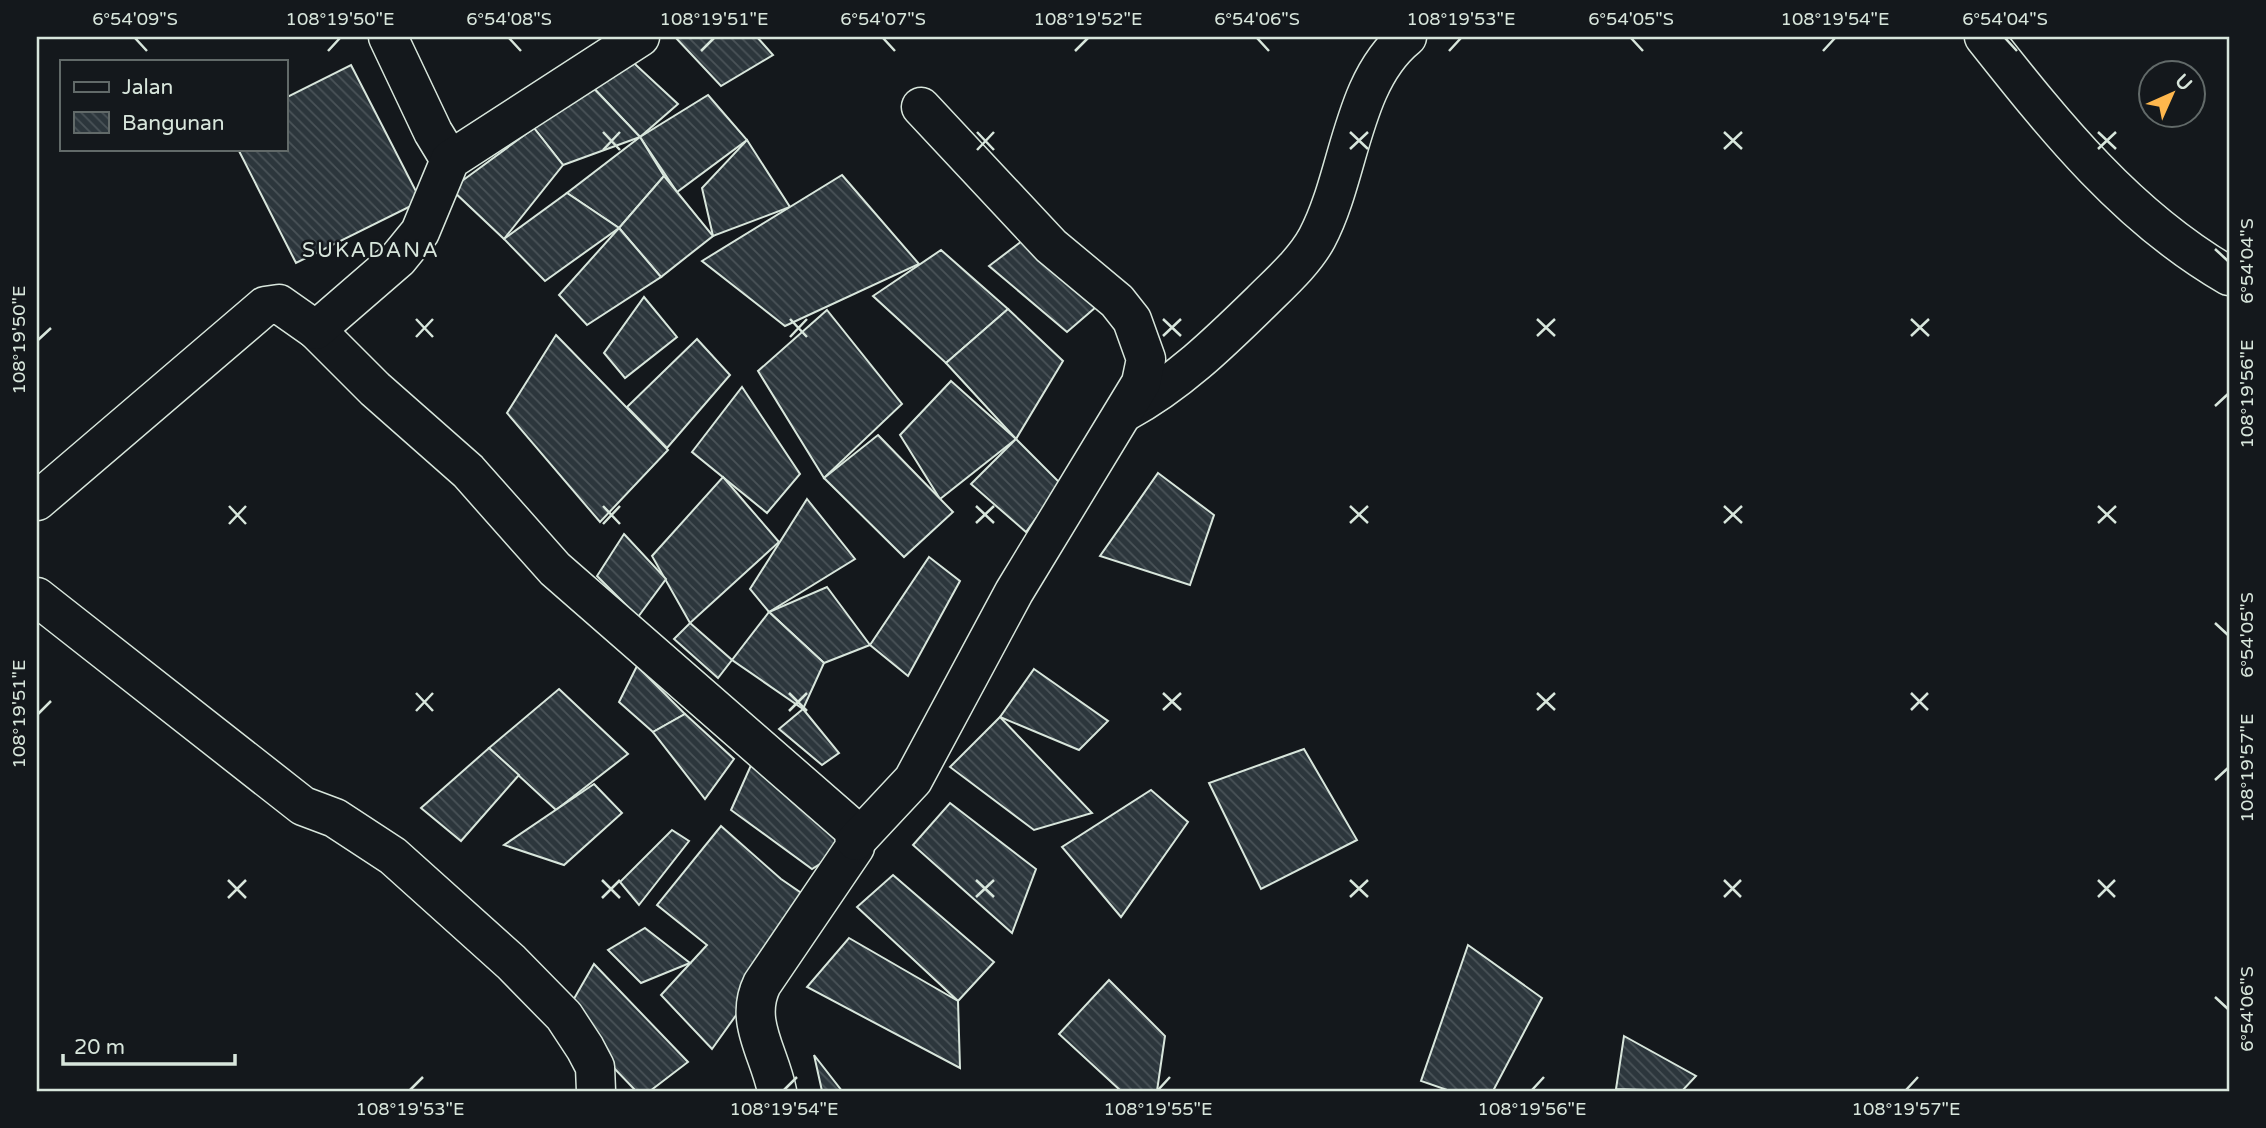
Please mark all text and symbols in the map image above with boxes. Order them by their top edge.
text: 6°54'09"S [92,8,178,30]
text: 108°19'50"E [286,8,394,30]
text: 6°54'08"S [466,8,552,30]
text: 108°19'51"E [660,8,768,30]
text: 6°54'07"S [840,8,926,30]
text: 108°19'52"E [1034,8,1142,30]
text: 6°54'06"S [1214,8,1300,30]
text: 108°19'53"E [1407,8,1515,30]
text: 6°54'05"S [1588,8,1674,30]
text: 108°19'54"E [1781,8,1889,30]
text: 6°54'04"S [1962,8,2048,30]
legend [60,60,287,150]
north arrow [2136,60,2206,130]
text: U [2170,70,2196,96]
text: Jalan [122,75,173,100]
text: Bangunan [122,111,225,136]
text: 6°54'04"S [2236,218,2258,304]
district label: SUKADANA [302,238,440,263]
text: 108°19'50"E [8,286,30,394]
text: 108°19'56"E [2236,340,2258,448]
text: 6°54'05"S [2236,592,2258,678]
text: 108°19'51"E [8,660,30,768]
text: 108°19'57"E [2236,714,2258,822]
text: 6°54'06"S [2236,966,2258,1052]
scale bar [63,1023,234,1067]
text: 20 m [74,1035,125,1060]
text: 108°19'53"E [356,1098,464,1120]
text: 108°19'54"E [730,1098,838,1120]
text: 108°19'55"E [1104,1098,1212,1120]
text: 108°19'56"E [1478,1098,1586,1120]
text: 108°19'57"E [1852,1098,1960,1120]

